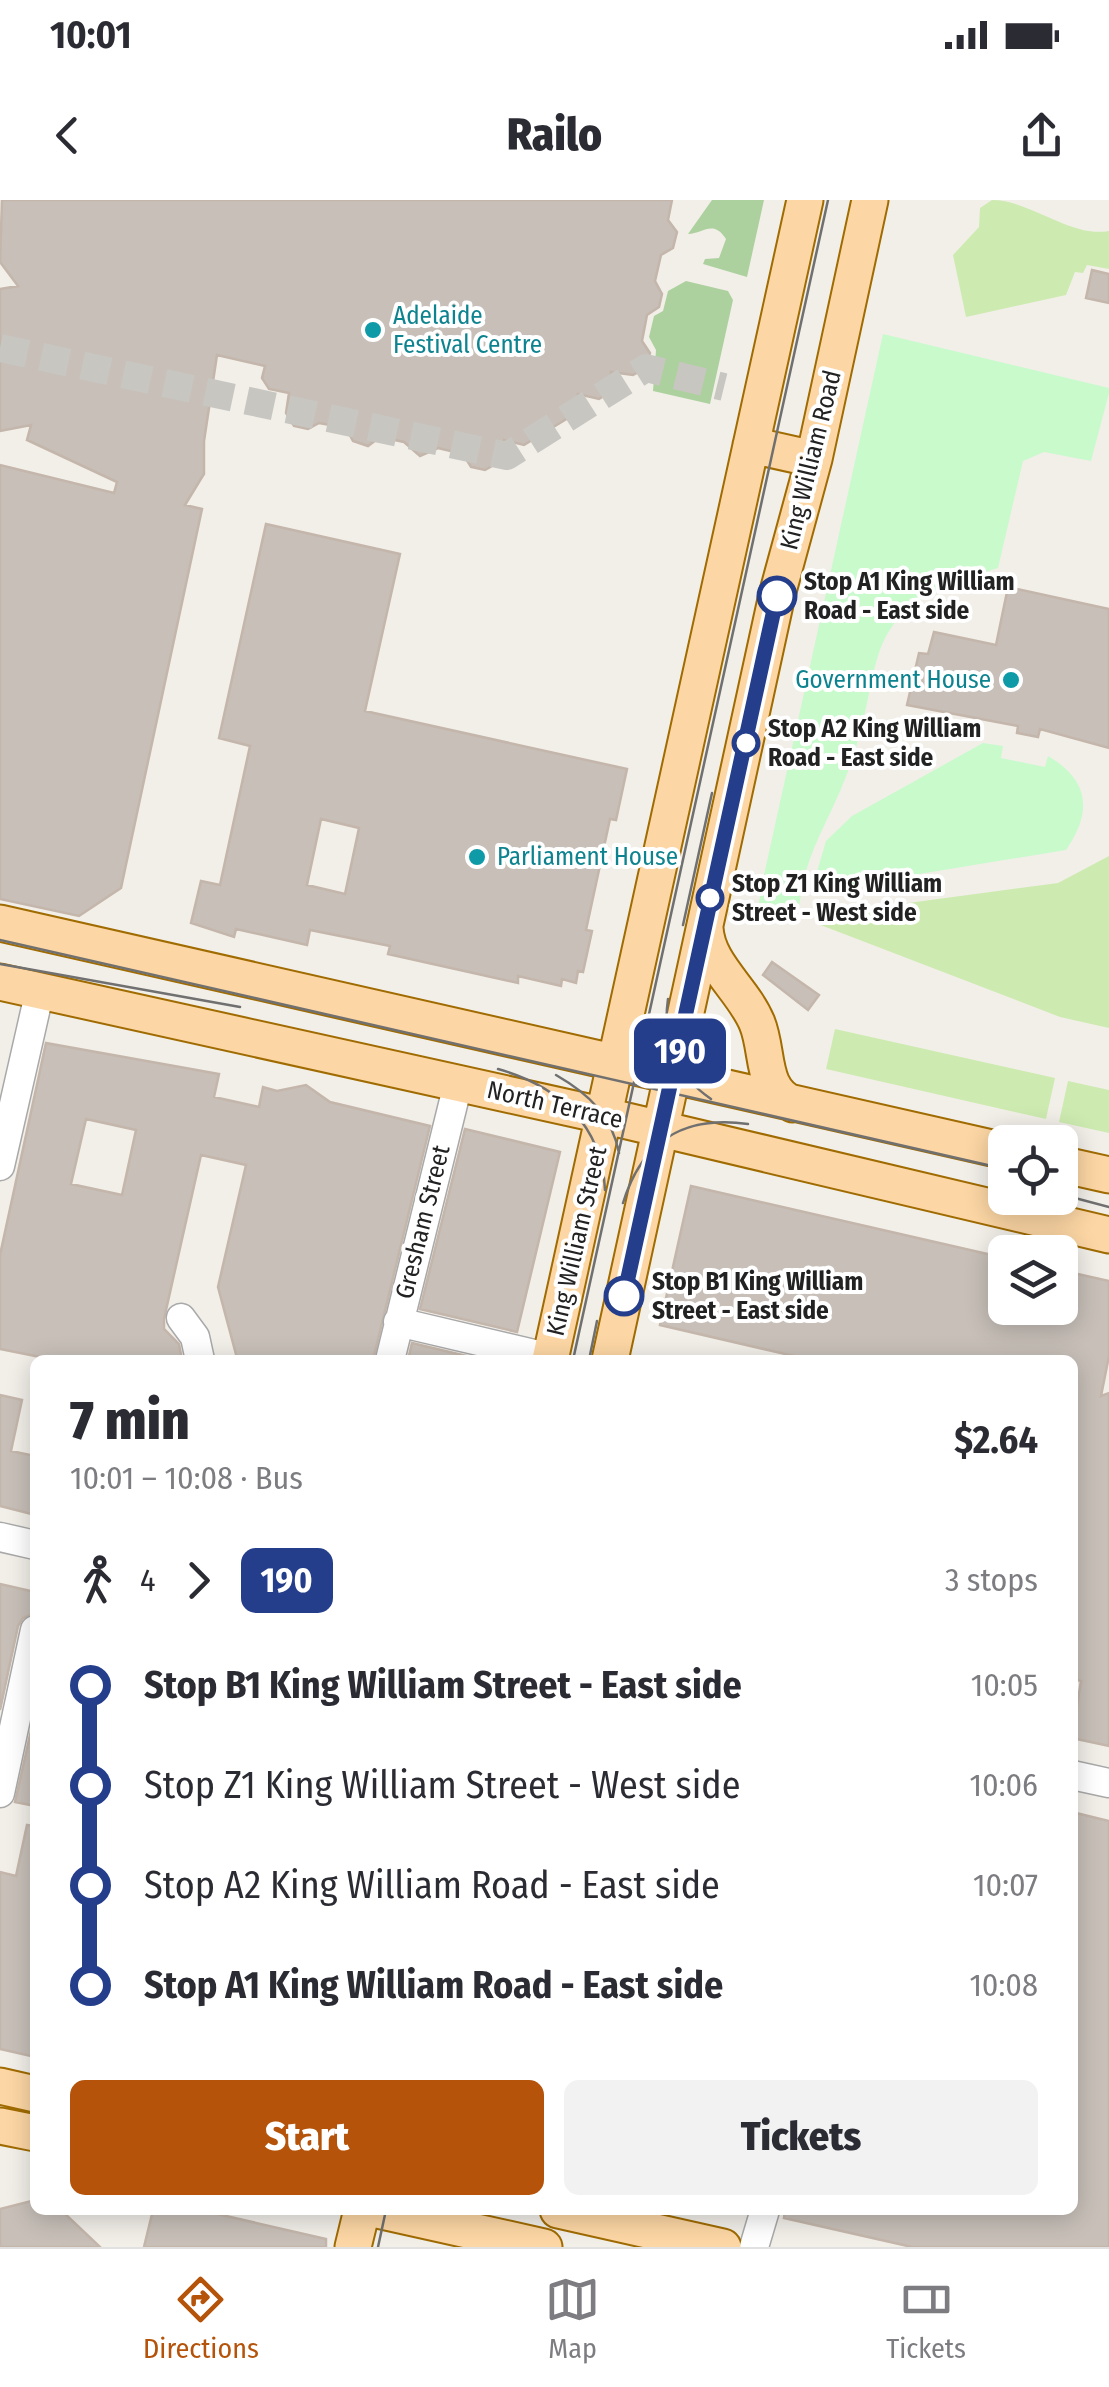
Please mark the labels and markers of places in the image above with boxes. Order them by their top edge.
place label: Adelaide Festival Centre [393,301,542,360]
marker: Adelaide Festival Centre [362,319,384,341]
place label: Stop A1 King William Road - East side [804,567,1015,626]
marker: Stop A1 King William Road - East side [758,577,796,615]
place label: Government House [795,665,991,695]
marker: Government House [1000,669,1022,691]
place label: Stop A2 King William Road - East side [768,714,981,773]
marker: Stop A2 King William Road - East side [733,730,759,756]
place label: Parliament House [497,842,678,872]
marker: Parliament House [466,846,488,868]
place label: Stop Z1 King William Street - West side [732,869,942,928]
marker: Stop Z1 King William Street - West side [697,885,723,911]
place label: Stop B1 King William Street - East side [652,1267,863,1326]
marker: Stop B1 King William Street - East side [605,1277,643,1315]

